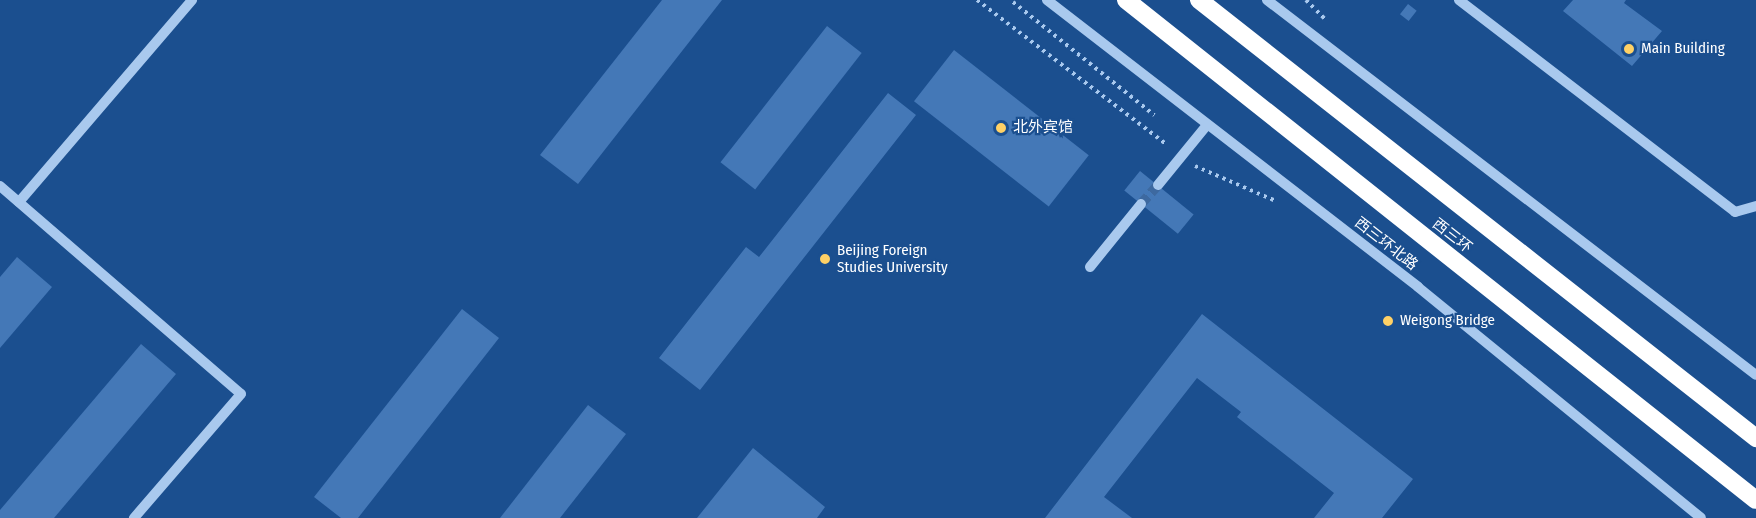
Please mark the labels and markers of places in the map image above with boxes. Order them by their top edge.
place label: Main Building [1641,40,1725,58]
marker: Main Building [1622,42,1636,56]
place label: 北外宾馆 [1013,119,1073,137]
marker: 北外宾馆 [994,121,1008,135]
place label: Beijing Foreign Studies University [837,241,948,276]
marker: Beijing Foreign Studies University [818,252,832,266]
place label: Weigong Bridge [1400,312,1495,330]
marker: Weigong Bridge [1381,314,1395,328]

